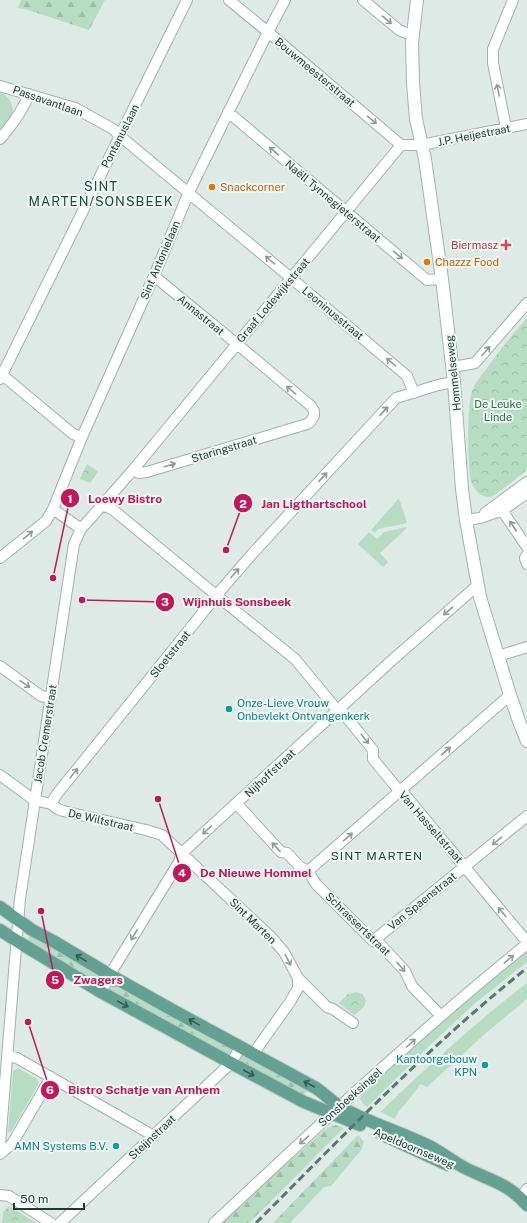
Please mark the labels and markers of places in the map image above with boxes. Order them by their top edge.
place label: Snackcorner [220,181,285,193]
marker: Snackcorner [207,182,217,192]
place label: Biermasz [451,239,498,251]
marker: Biermasz [501,240,511,250]
place label: Chazzz Food [435,256,499,268]
marker: Chazzz Food [422,257,432,267]
callout: Loewy Bistro [60,486,170,510]
callout: Jan Ligthartschool [233,491,375,515]
callout: Wijnhuis Sonsbeek [155,590,299,614]
place label: Onze-Lieve Vrouw Onbevlekt Ontvangenkerk [237,697,370,722]
marker: Onze-Lieve Vrouw Onbevlekt Ontvangenkerk [224,704,234,714]
callout: De Nieuwe Hommel [172,861,320,885]
callout: Zwagers [45,968,131,992]
place label: Kantoorgebouw KPN [396,1053,477,1078]
marker: Kantoorgebouw KPN [480,1060,490,1070]
callout: Bistro Schatje van Arnhem [40,1078,228,1102]
place label: AMN Systems B.V. [14,1140,108,1152]
marker: AMN Systems B.V. [111,1141,121,1151]

